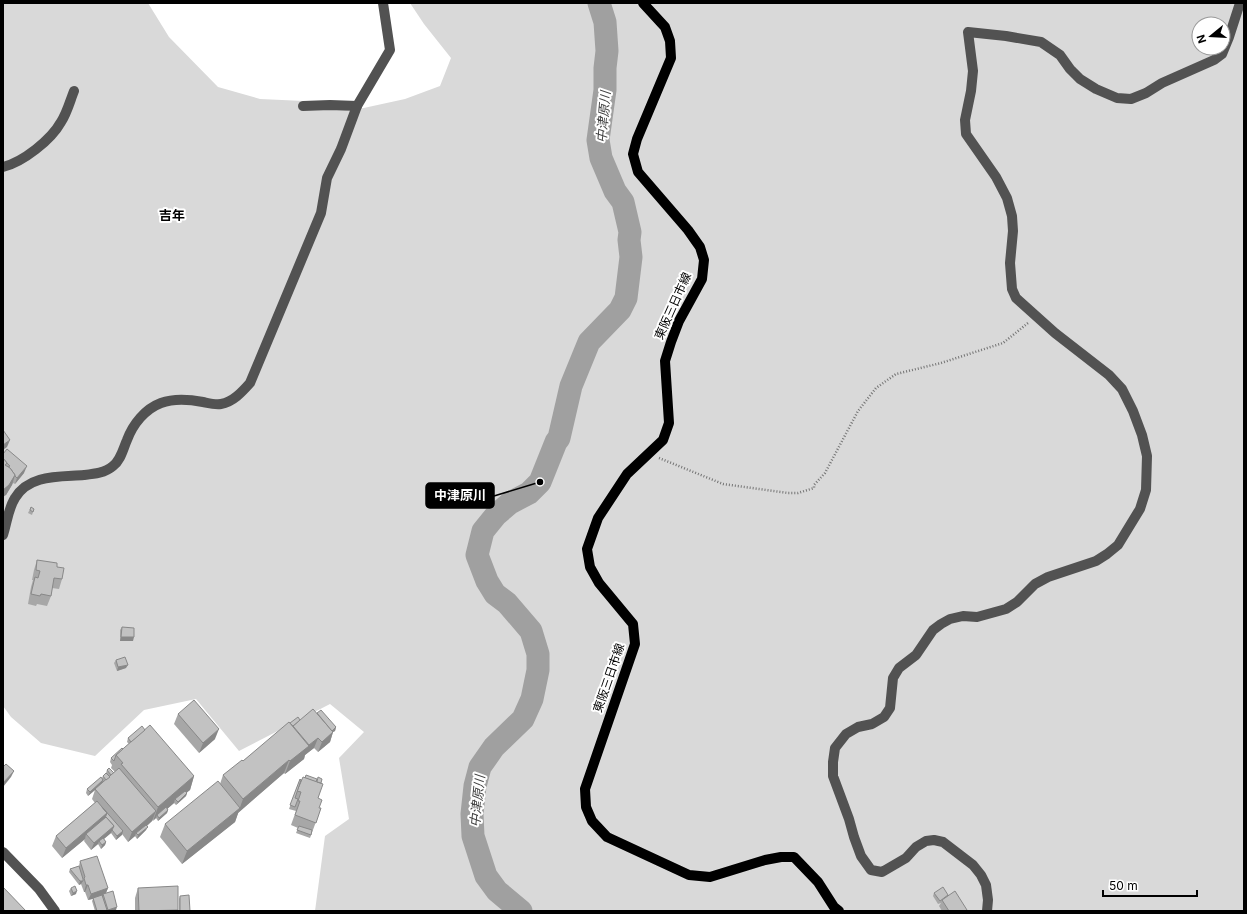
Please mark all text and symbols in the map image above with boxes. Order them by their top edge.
north arrow [1191,16,1231,56]
text: N [1194,33,1209,45]
water label: 中津原川 [593,88,613,144]
district label: 吉年 [159,207,185,223]
street label: 東阪三日市線 [651,270,694,342]
callout: 中津原川 [426,483,494,508]
text: 中津原川 [434,487,486,503]
street label: 東阪三日市線 [590,641,627,714]
water label: 中津原川 [466,772,488,828]
scale bar [1103,872,1197,898]
text: 50 m [1109,878,1138,893]

